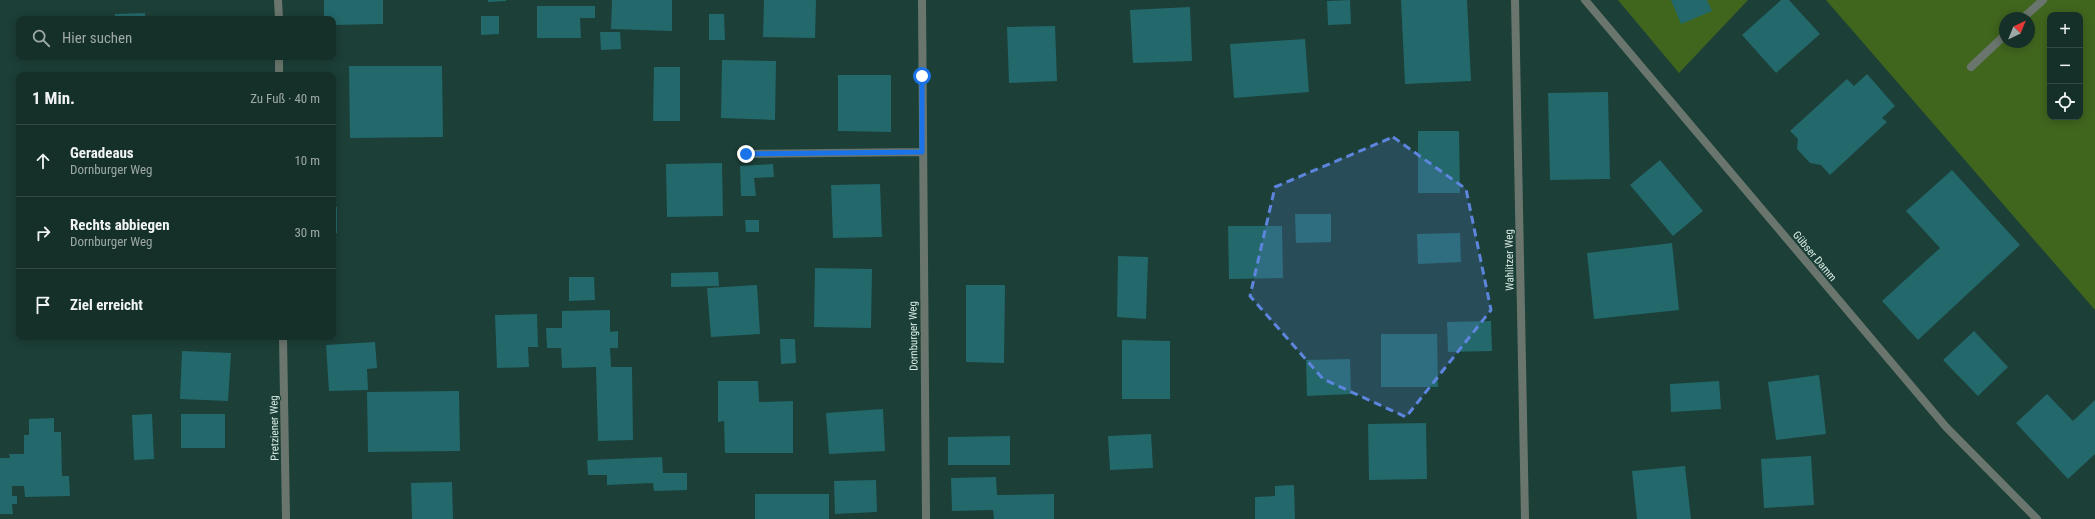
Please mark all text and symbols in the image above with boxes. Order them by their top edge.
north arrow [1999,12,2035,48]
map controls [2047,12,2083,120]
button: + [2047,12,2083,48]
search box [16,16,336,60]
icon: search [30,27,52,49]
text: Hier suchen [62,29,132,47]
button: − [2047,48,2083,84]
route start [913,67,931,85]
button: locate [2047,84,2083,120]
text: 1 Min. [32,88,75,108]
text: Zu Fuß · 40 m [250,91,320,106]
text: Geradeaus [70,144,134,162]
route end [737,145,755,163]
icon: ahead [32,150,54,172]
text: 10 m [294,153,320,168]
text: Dornburger Weg [70,162,152,177]
text: Rechts abbiegen [70,216,170,234]
icon: right [32,222,54,244]
text: 30 m [294,225,320,240]
street label: Wahlitzer Weg [1502,229,1517,291]
street label: Gübser Damm [1790,229,1839,284]
text: Dornburger Weg [70,234,152,249]
icon: arrive [32,294,54,316]
text: Ziel erreicht [70,296,143,314]
street label: Dornburger Weg [906,301,921,371]
street label: Pretziener Weg [267,395,282,461]

